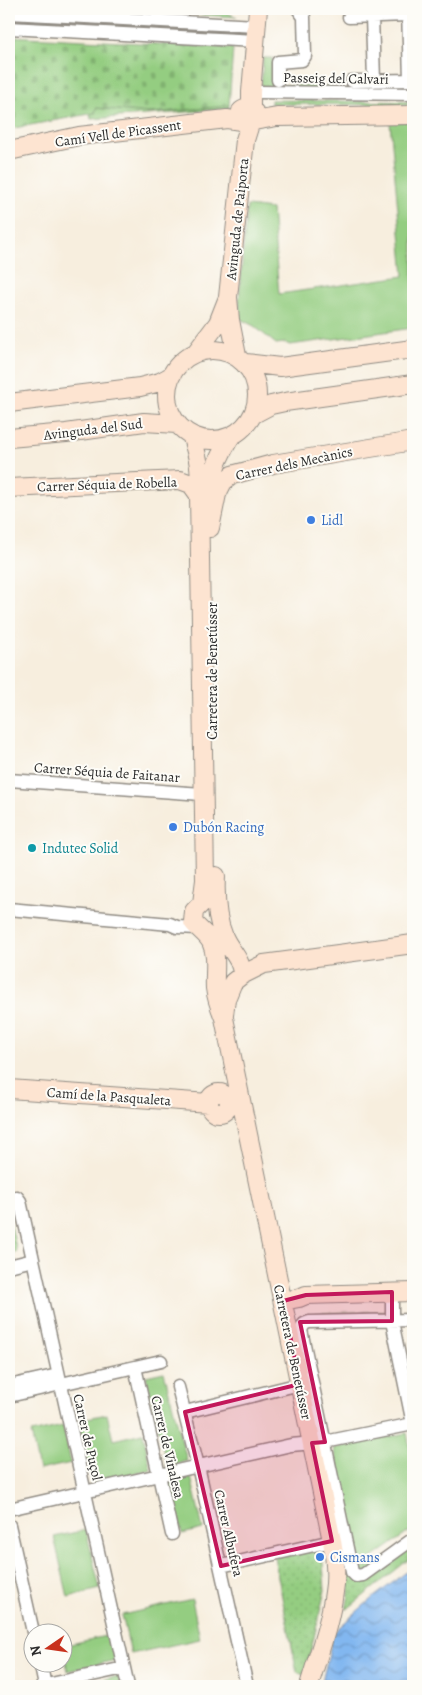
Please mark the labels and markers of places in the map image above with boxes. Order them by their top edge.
place label: Lidl [321,511,344,530]
marker: Lidl [305,514,317,526]
place label: Dubón Racing [183,818,264,837]
marker: Dubón Racing [167,821,179,833]
place label: Indutec Solid [42,839,119,858]
marker: Indutec Solid [26,842,38,854]
place label: Cismans [330,1548,380,1567]
marker: Cismans [314,1551,326,1563]

